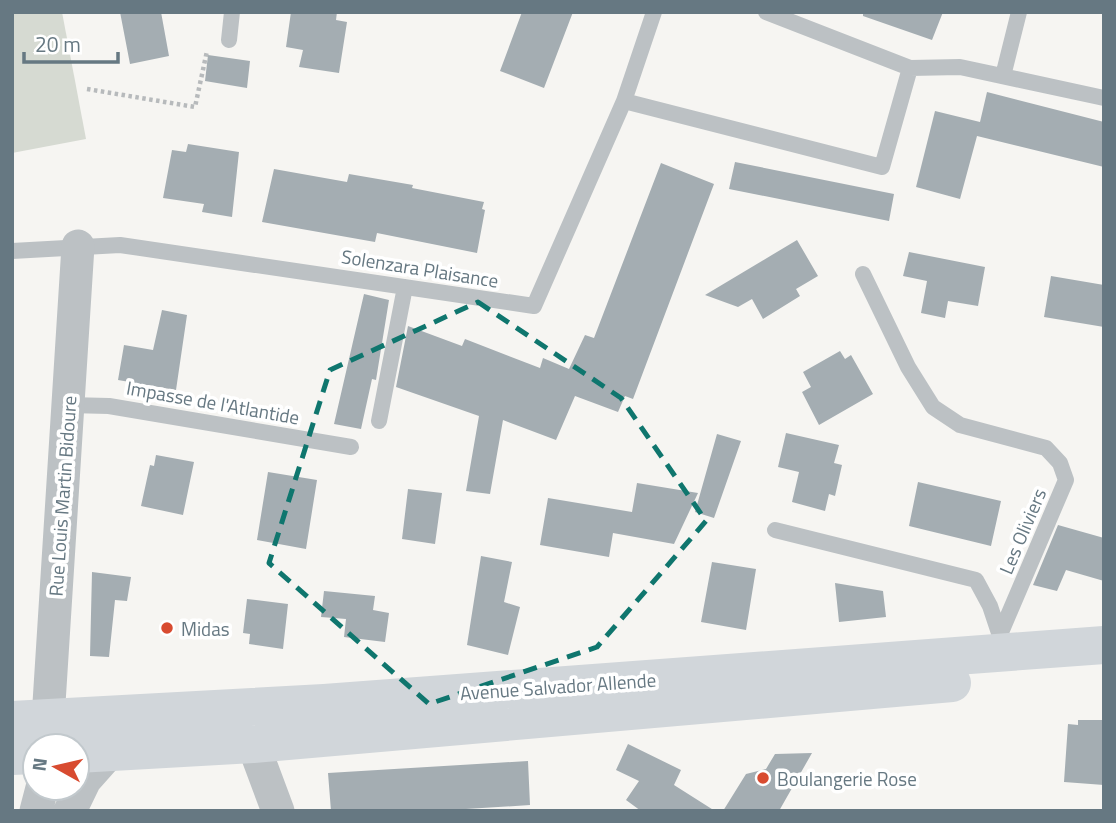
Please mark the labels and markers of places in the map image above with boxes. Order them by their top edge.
place label: Midas [181,614,230,643]
marker: Midas [159,620,175,636]
place label: Boulangerie Rose [777,764,917,793]
marker: Boulangerie Rose [755,770,771,786]

